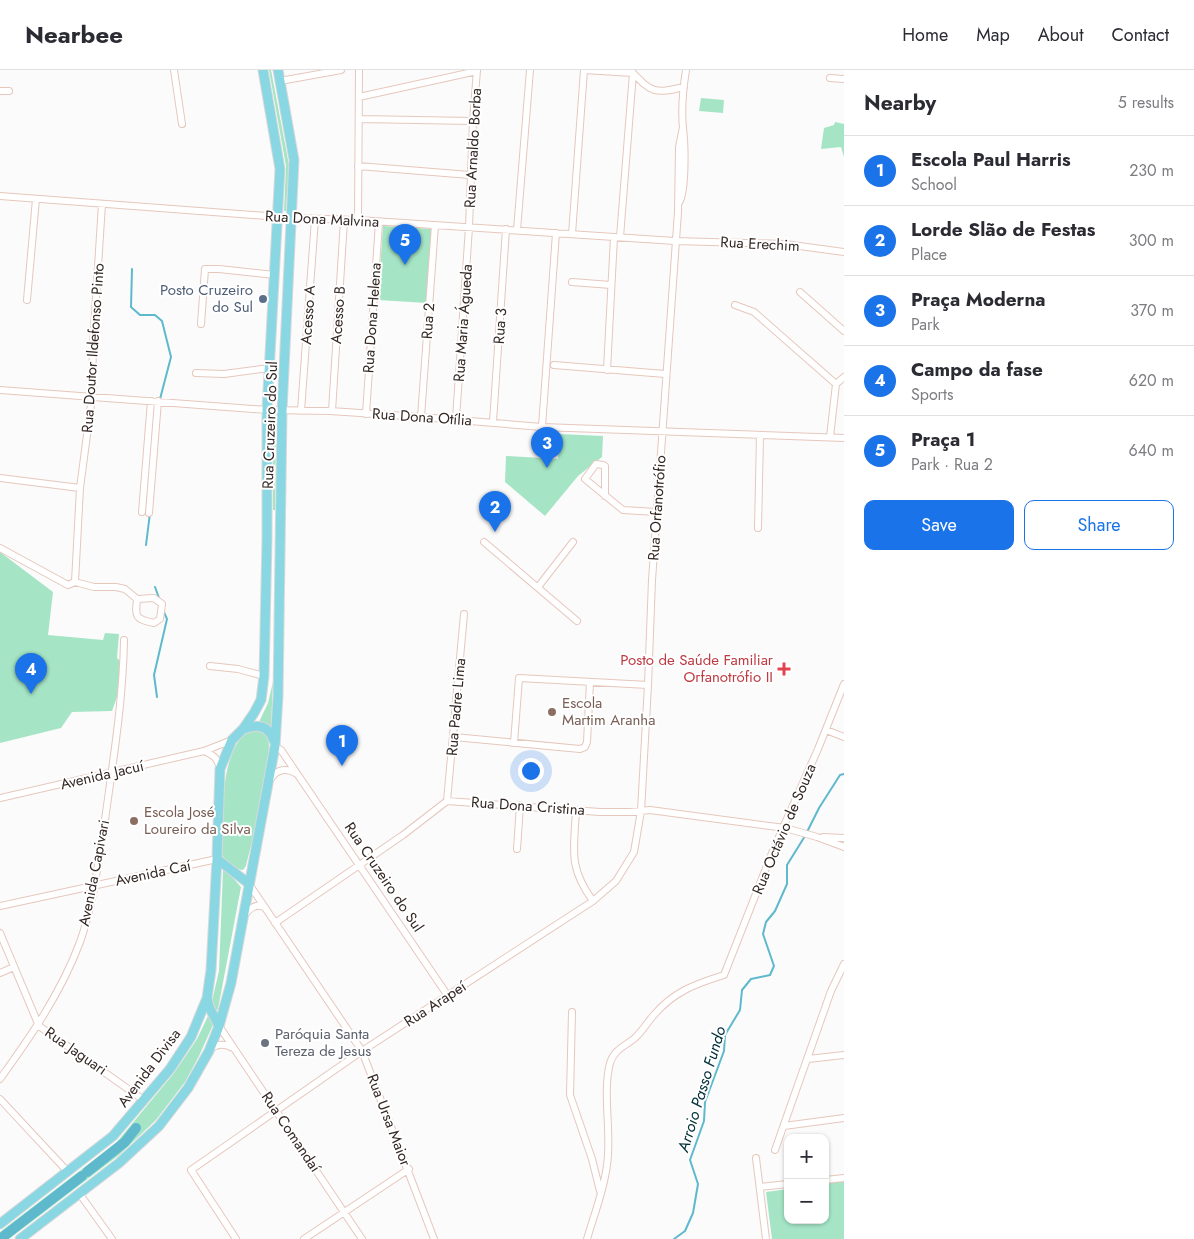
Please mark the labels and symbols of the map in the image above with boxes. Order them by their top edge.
street label: Rua Arnaldo Borba [459,87,487,209]
street label: Rua Dona Malvina [264,205,380,233]
pin: 5 [389,224,421,265]
street label: Rua Erechim [720,231,800,257]
street label: Rua Doutor Ildefonso Pinto [76,262,110,434]
street label: Rua Dona Helena [357,262,387,374]
street label: Rua Maria Águeda [448,263,478,383]
place label: Posto Cruzeiro do Sul [160,279,253,318]
street label: Acesso A [295,284,321,345]
street label: Acesso B [325,285,351,345]
marker: Posto Cruzeiro do Sul [257,293,269,305]
street label: Rua 2 [416,302,440,340]
street label: Rua 3 [488,307,512,345]
street label: Rua Cruzeiro do Sul [257,361,283,489]
street label: Rua Dona Otília [371,403,473,431]
pin: 3 [531,427,563,468]
street label: Rua Orfanotrófio [642,455,672,561]
pin: 2 [479,491,511,532]
place label: Posto de Saúde Familiar Orfanotrófio II [620,649,774,688]
pin: 4 [15,653,47,694]
street label: Rua Padre Lima [441,657,471,757]
marker: Posto de Saúde Familiar Orfanotrófio II [777,662,791,676]
place label: Escola Martim Aranha [562,692,655,731]
marker: Escola Martim Aranha [546,706,558,718]
pin: 1 [326,725,358,766]
street label: Avenida Jacuí [58,754,147,795]
your location [518,758,544,784]
street label: Rua Octávio de Souza [746,760,822,898]
street label: Rua Dona Cristina [470,791,586,821]
place label: Escola José Loureiro da Silva [144,801,251,840]
marker: Escola José Loureiro da Silva [128,815,140,827]
street label: Avenida Capivari [73,818,115,928]
street label: Rua Cruzeiro do Sul [339,818,429,936]
street label: Avenida Caí [113,854,194,892]
street label: Rua Arapeí [399,975,471,1032]
street label: Rua Jaguari [40,1021,112,1081]
place label: Paróquia Santa Tereza de Jesus [275,1023,371,1062]
water label: Arroio Passo Fundo [671,1023,732,1156]
street label: Avenida Divisa [112,1024,186,1112]
marker: Paróquia Santa Tereza de Jesus [259,1037,271,1049]
street label: Rua Ursa Maior [361,1071,417,1170]
street label: Rua Comandaí [256,1087,327,1178]

